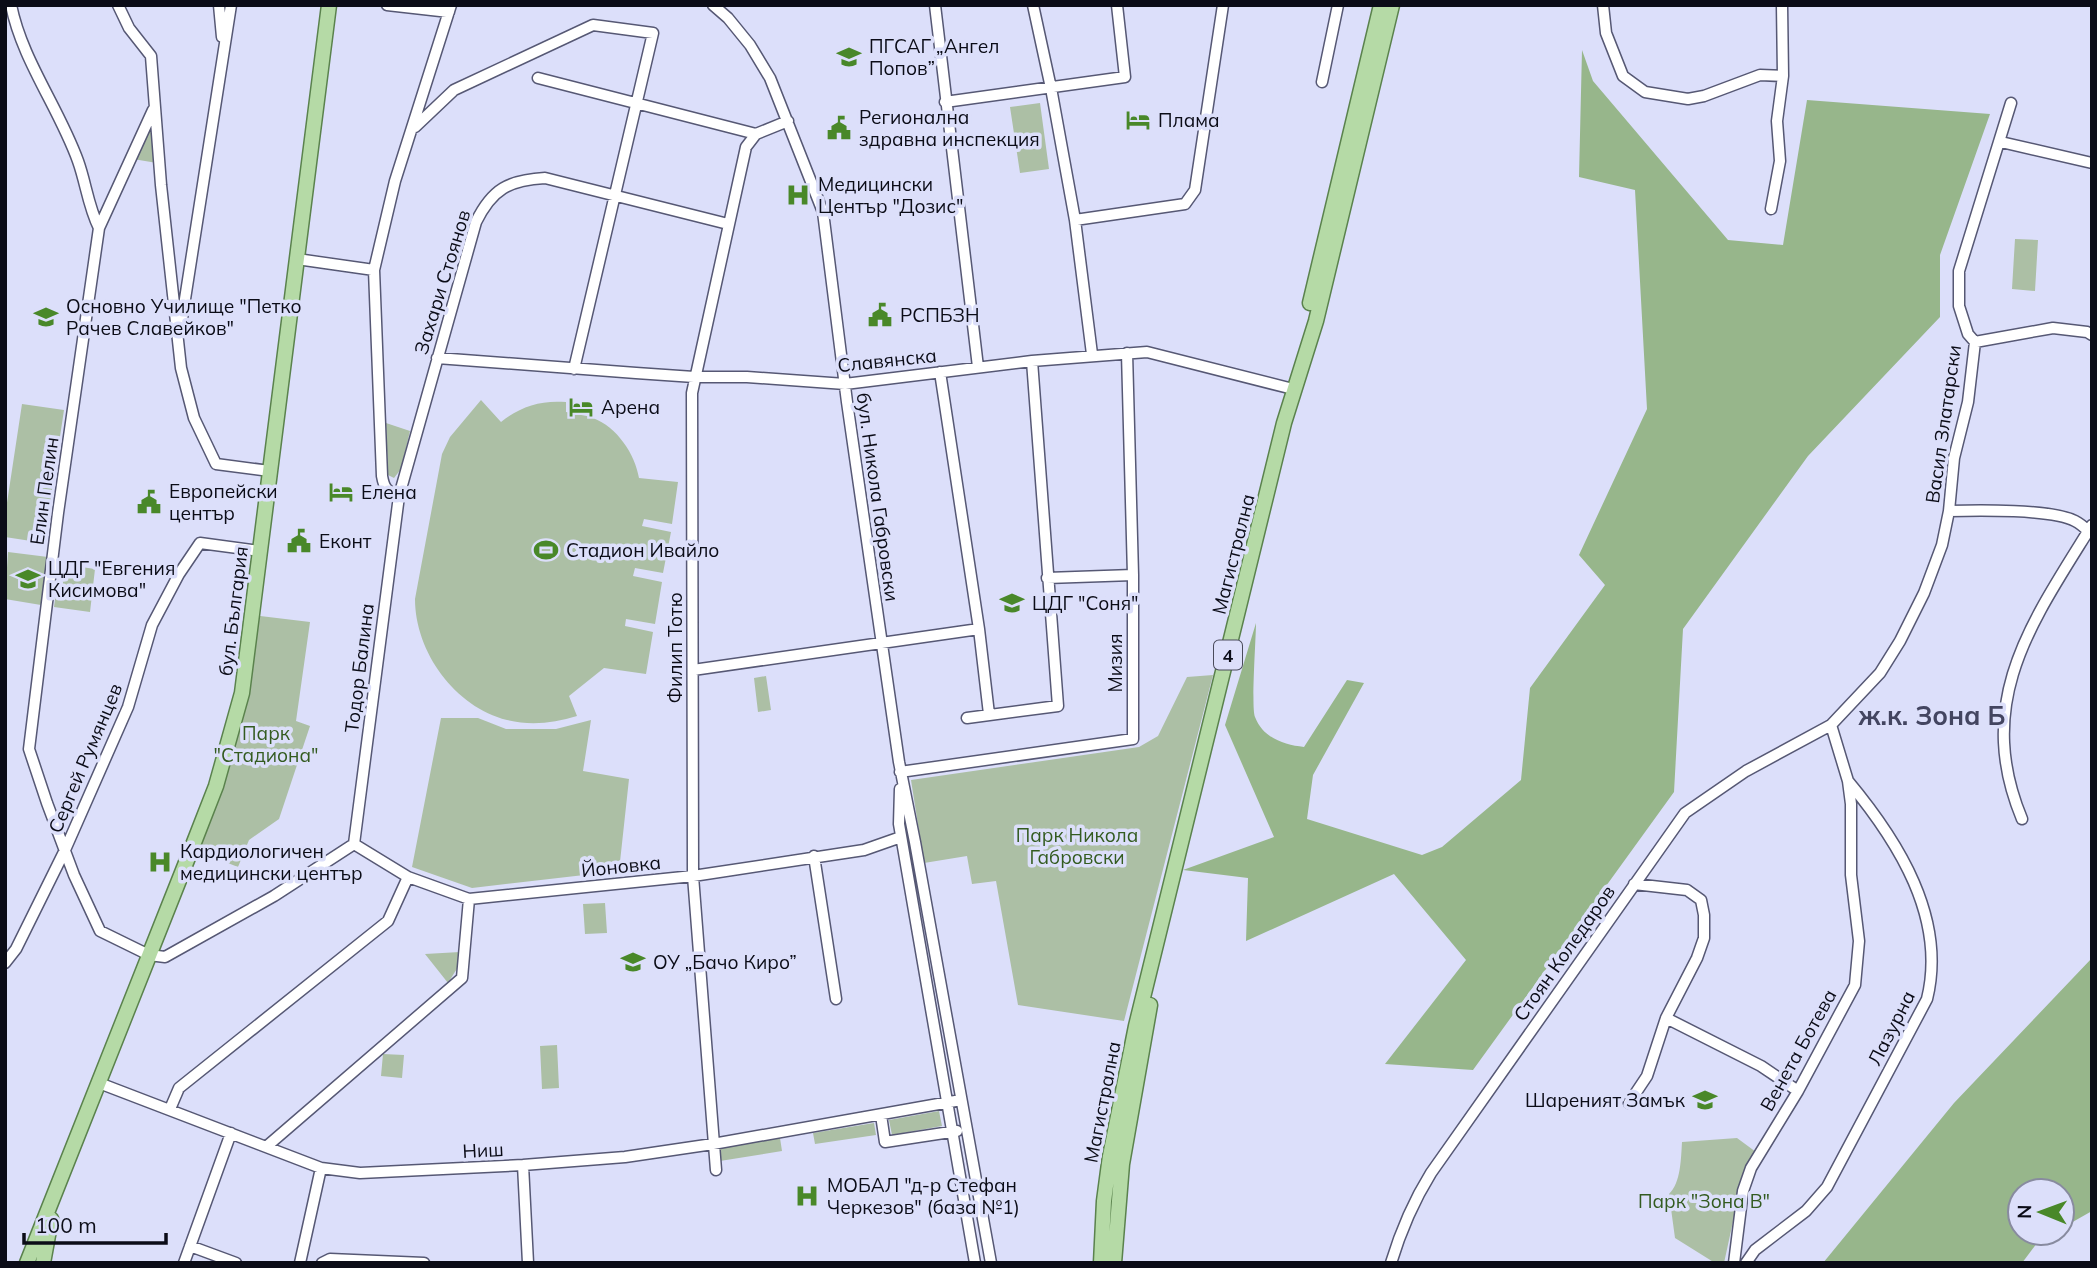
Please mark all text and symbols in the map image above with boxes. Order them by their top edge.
place label: ПГСАГ „Ангел Попов” [869,34,999,80]
school or university icon: ПГСАГ „Ангел Попов” [835,43,863,71]
place label: Регионална здравна инспекция [859,105,1040,151]
hotel icon: Плама [1124,106,1152,134]
place label: Плама [1158,108,1220,132]
public building icon: Регионална здравна инспекция [825,114,853,142]
place label: Медицински Център "Дозис" [818,172,963,218]
hospital icon: Медицински Център "Дозис" [784,181,812,209]
street label: Захари Стоянов [409,207,475,357]
place label: Основно Училище "Петко Рачев Славейков" [66,294,302,340]
public building icon: РСПБЗН [866,301,894,329]
school or university icon: Основно Училище "Петко Рачев Славейков" [32,303,60,331]
place label: РСПБЗН [900,303,980,327]
street label: Славянска [836,343,938,377]
street label: Васил Златарски [1920,343,1966,505]
street label: бул. Никола Габровски [851,391,905,603]
hotel icon: Арена [567,393,595,421]
place label: Арена [601,395,660,419]
street label: Елин Пелин [25,435,63,547]
hotel icon: Елена [327,478,355,506]
place label: Европейски център [169,479,278,525]
place label: Елена [361,480,417,504]
public building icon: Европейски център [135,488,163,516]
street label: Магистрална [1206,491,1260,617]
public building icon: Еконт [285,527,313,555]
place label: Еконт [319,529,372,553]
sports icon: Стадион Ивайло [532,536,560,564]
place label: Стадион Ивайло [566,538,719,562]
street label: бул. България [213,545,253,677]
place label: ЦДГ "Евгения Кисимова" [48,556,175,602]
school or university icon: ЦДГ "Евгения Кисимова" [14,565,42,593]
school or university icon: ЦДГ "Соня" [998,589,1026,617]
place label: ЦДГ "Соня" [1032,591,1139,615]
street label: Филип Тотю [663,592,687,704]
street label: Тодор Балина [339,602,379,734]
street label: Мизия [1103,634,1127,693]
road number: 4 [1214,640,1242,670]
street label: Сергей Румянцев [43,680,127,836]
district label: ж.к. Зона Б [1858,699,2005,732]
park label: Парк "Стадиона" [214,721,318,767]
park label: Парк Никола Габровски [1016,823,1138,869]
place label: Кардиологичен медицински център [180,839,363,885]
hospital icon: Кардиологичен медицински център [146,848,174,876]
street label: Йоновка [580,850,662,882]
street label: Стоян Коледаров [1508,880,1620,1026]
school or university icon: ОУ „Бачо Киро” [619,948,647,976]
place label: ОУ „Бачо Киро” [653,950,797,974]
street label: Венета Ботева [1755,985,1841,1115]
street label: Лазурна [1862,987,1920,1069]
street label: Магистрална [1078,1039,1126,1165]
school or university icon: Шареният Замък [1691,1086,1719,1114]
place label: Шареният Замък [1525,1088,1686,1112]
street label: Ниш [462,1137,504,1163]
place label: МОБАЛ "д-р Стефан Черкезов" (база №1) [827,1173,1020,1219]
north arrow [2006,1177,2076,1247]
hospital icon: МОБАЛ "д-р Стефан Черкезов" (база №1) [793,1182,821,1210]
park label: Парк "Зона В" [1638,1189,1770,1213]
scale bar [24,1202,166,1246]
text: N [2012,1204,2036,1219]
text: 100 m [35,1212,97,1238]

